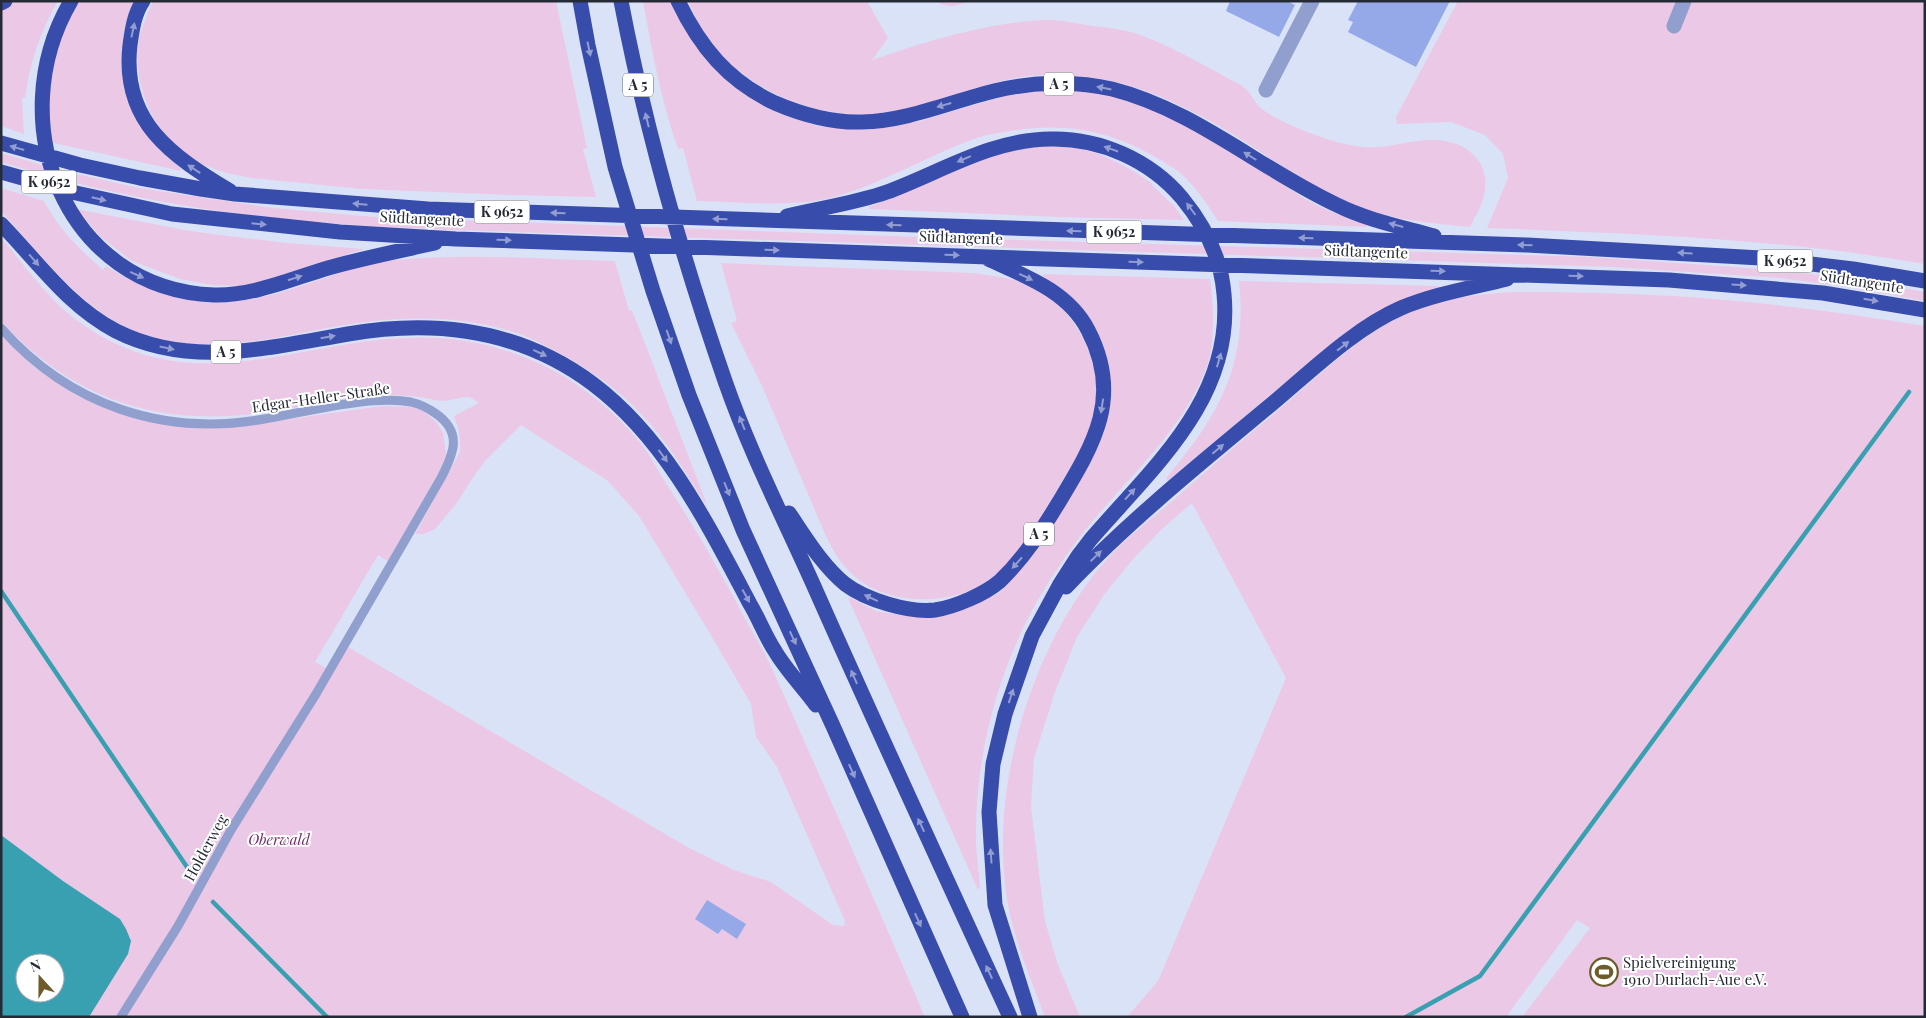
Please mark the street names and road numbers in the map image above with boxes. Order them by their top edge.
road number: A 5 [1044,72,1074,96]
road number: A 5 [623,74,653,96]
road number: K 9652 [22,170,76,193]
road number: K 9652 [474,200,530,223]
street label: Südtangente [379,206,465,230]
road number: K 9652 [1086,220,1142,243]
street label: Südtangente [919,226,1004,248]
street label: Südtangente [1324,240,1409,262]
road number: K 9652 [1758,250,1812,272]
street label: Südtangente [1819,265,1905,297]
road number: A 5 [211,341,241,364]
street label: Edgar-Heller-Straße [251,377,391,417]
road number: A 5 [1024,522,1054,546]
street label: Holderweg [179,811,232,884]

